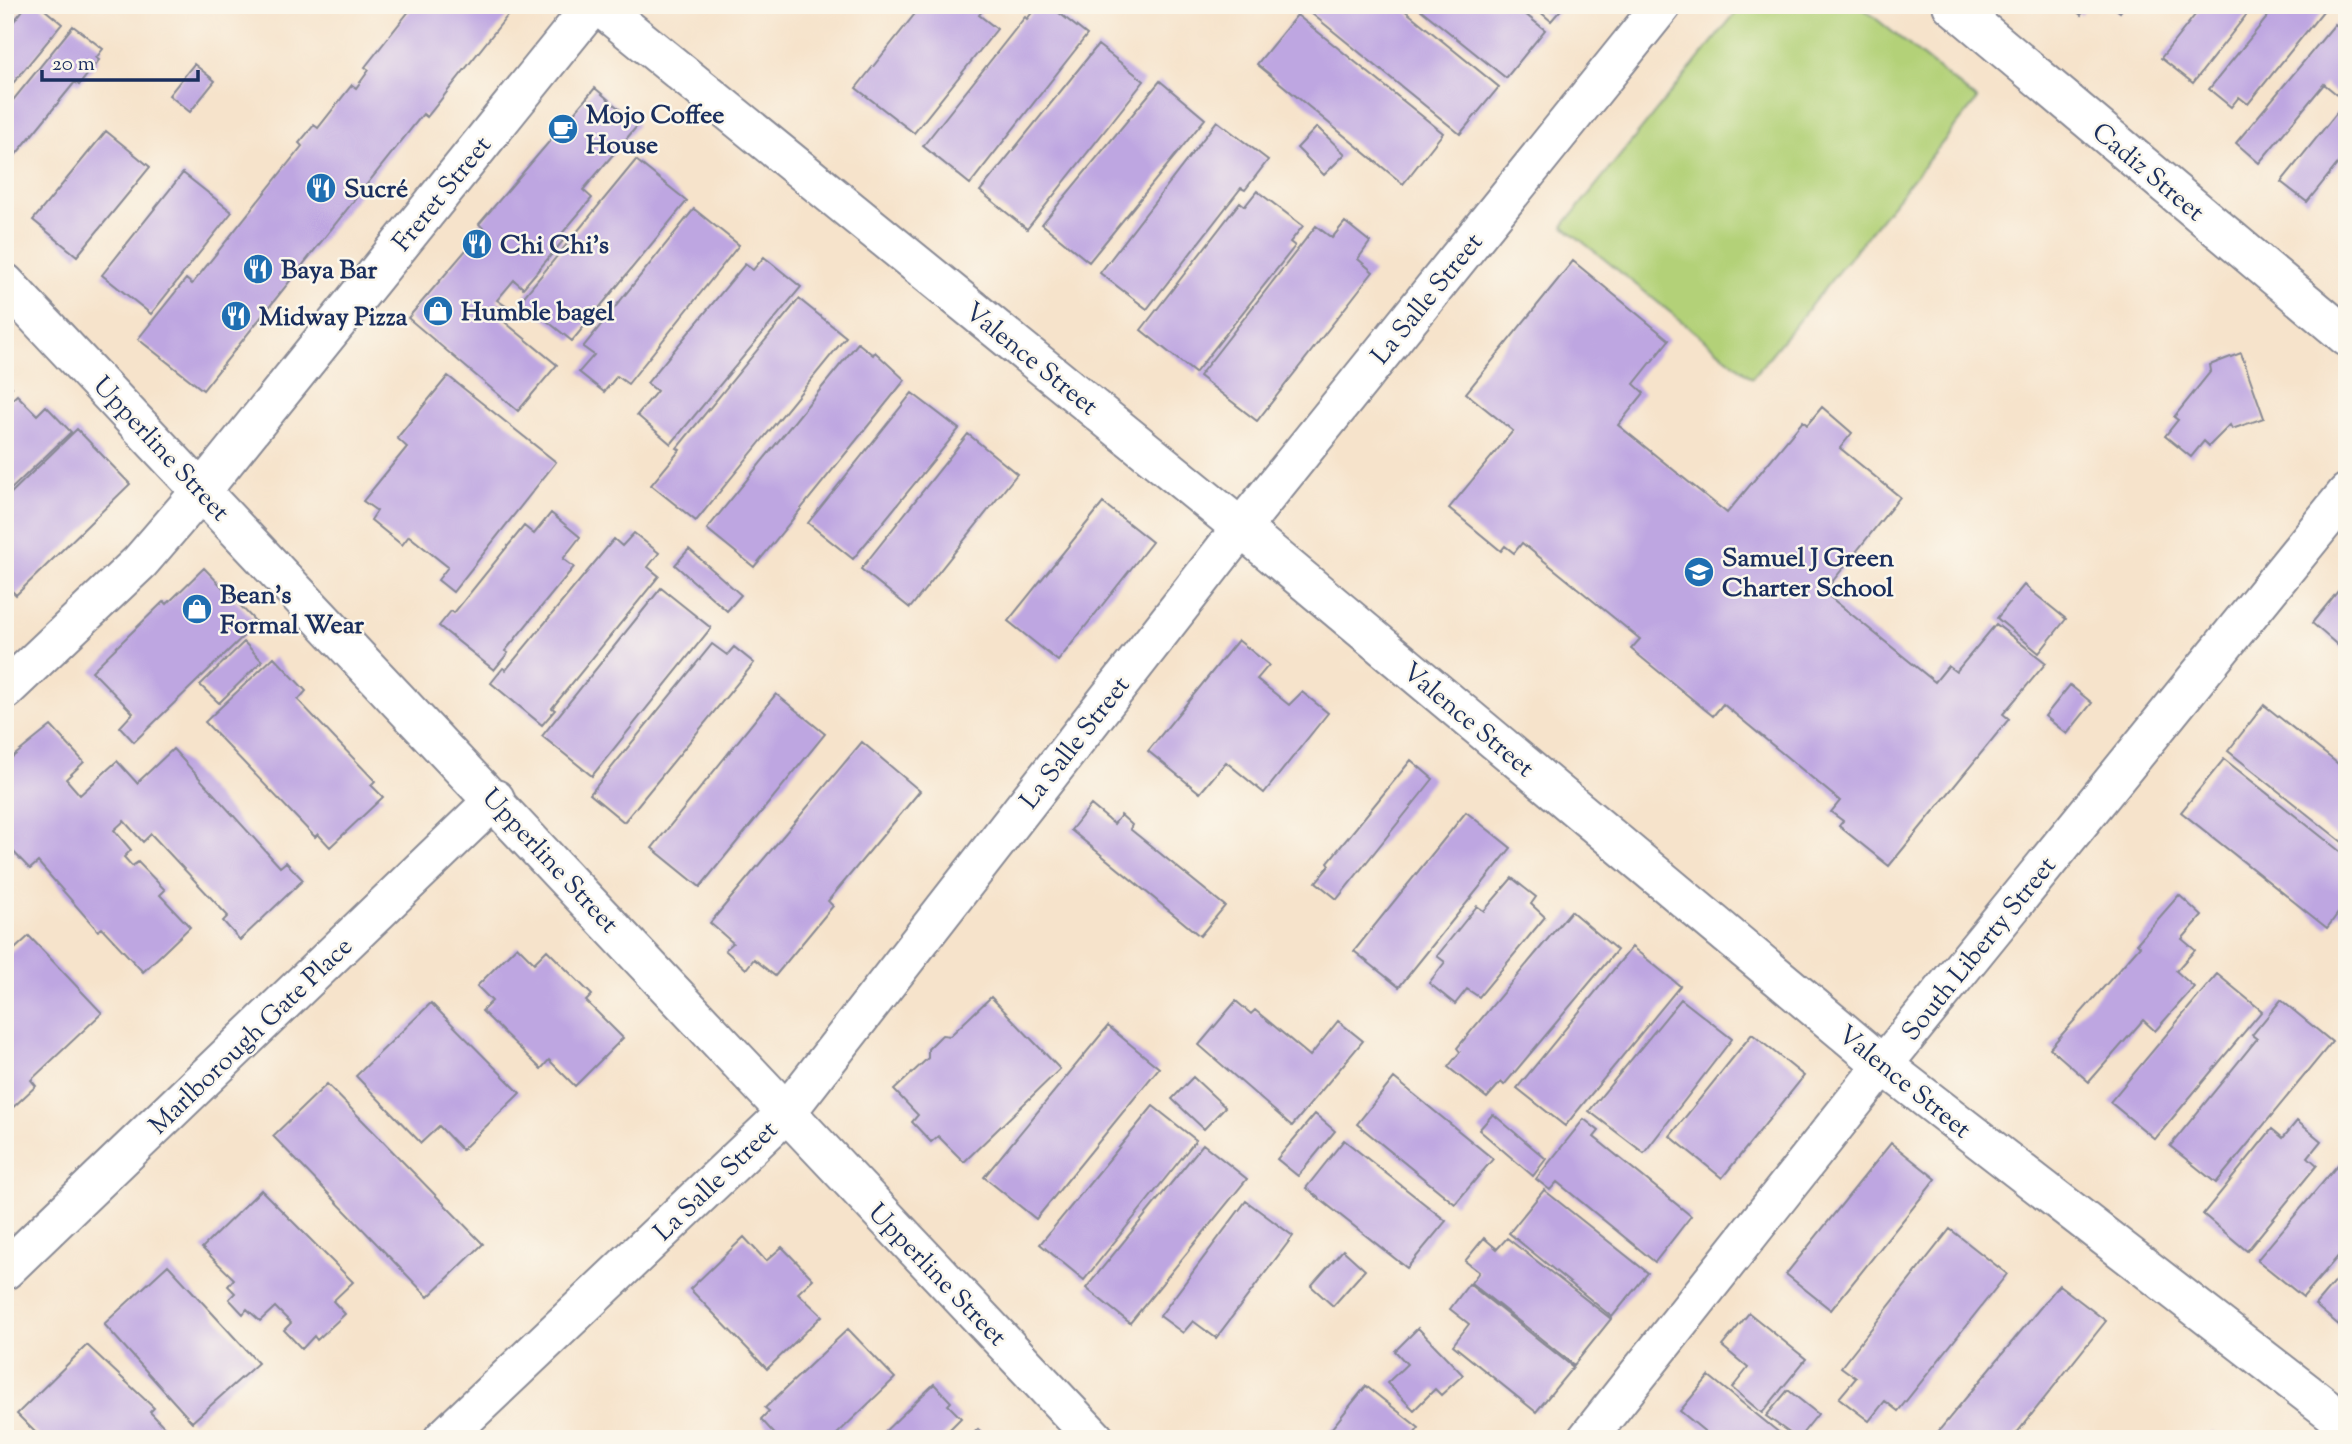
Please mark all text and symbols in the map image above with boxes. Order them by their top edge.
scale bar [42,38,198,82]
text: 20 m [52,50,95,80]
place label: Mojo Coffee House [586,98,724,165]
cafe icon: Mojo Coffee House [546,112,580,146]
street label: Cadiz Street [2083,115,2212,231]
street label: Freret Street [385,129,501,260]
restaurant icon: Sucré [304,171,338,205]
place label: Sucré [344,172,408,209]
street label: La Salle Street [1363,226,1493,373]
restaurant icon: Chi Chi's [460,227,494,261]
place label: Chi Chi's [500,228,609,265]
restaurant icon: Baya Bar [241,252,275,286]
place label: Baya Bar [281,253,377,290]
shop icon: Humble bagel [421,294,455,328]
place label: Humble bagel [461,295,615,332]
street label: Valence Street [956,295,1105,425]
restaurant icon: Midway Pizza [219,299,253,333]
place label: Midway Pizza [259,300,407,337]
street label: Upperline Street [83,369,237,530]
place label: Samuel J Green Charter School [1722,541,1895,608]
school or university icon: Samuel J Green Charter School [1682,555,1716,589]
place label: Bean's Formal Wear [220,578,364,645]
shop icon: Bean's Formal Wear [180,592,214,626]
street label: Valence Street [1393,655,1541,787]
street label: La Salle Street [1012,669,1140,818]
street label: Upperline Street [472,781,626,942]
street label: South Liberty Street [1894,849,2066,1050]
street label: Marlborough Gate Place [142,930,362,1144]
street label: Valence Street [1829,1018,1978,1148]
street label: La Salle Street [646,1113,787,1251]
street label: Upperline Street [858,1196,1014,1356]

